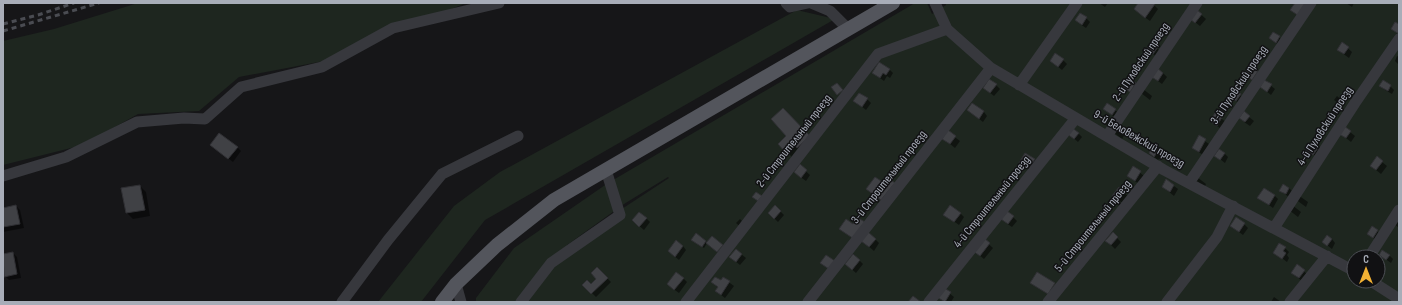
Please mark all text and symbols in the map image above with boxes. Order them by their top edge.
street label: 2-й Пуловский проезд [1109,20,1173,104]
street label: 3-й Пуловский проезд [1207,43,1271,127]
street label: 4-й Пуловский проезд [1294,83,1356,169]
street label: 2-й Строительный проезд [753,91,835,191]
street label: 9-й Беловежский проезд [1091,107,1187,171]
street label: 3-й Строительный проезд [848,127,930,227]
street label: 4-й Строительный проезд [950,153,1034,251]
street label: 5-й Строительный проезд [1051,177,1135,275]
north arrow [1346,249,1386,289]
text: С [1363,253,1369,266]

